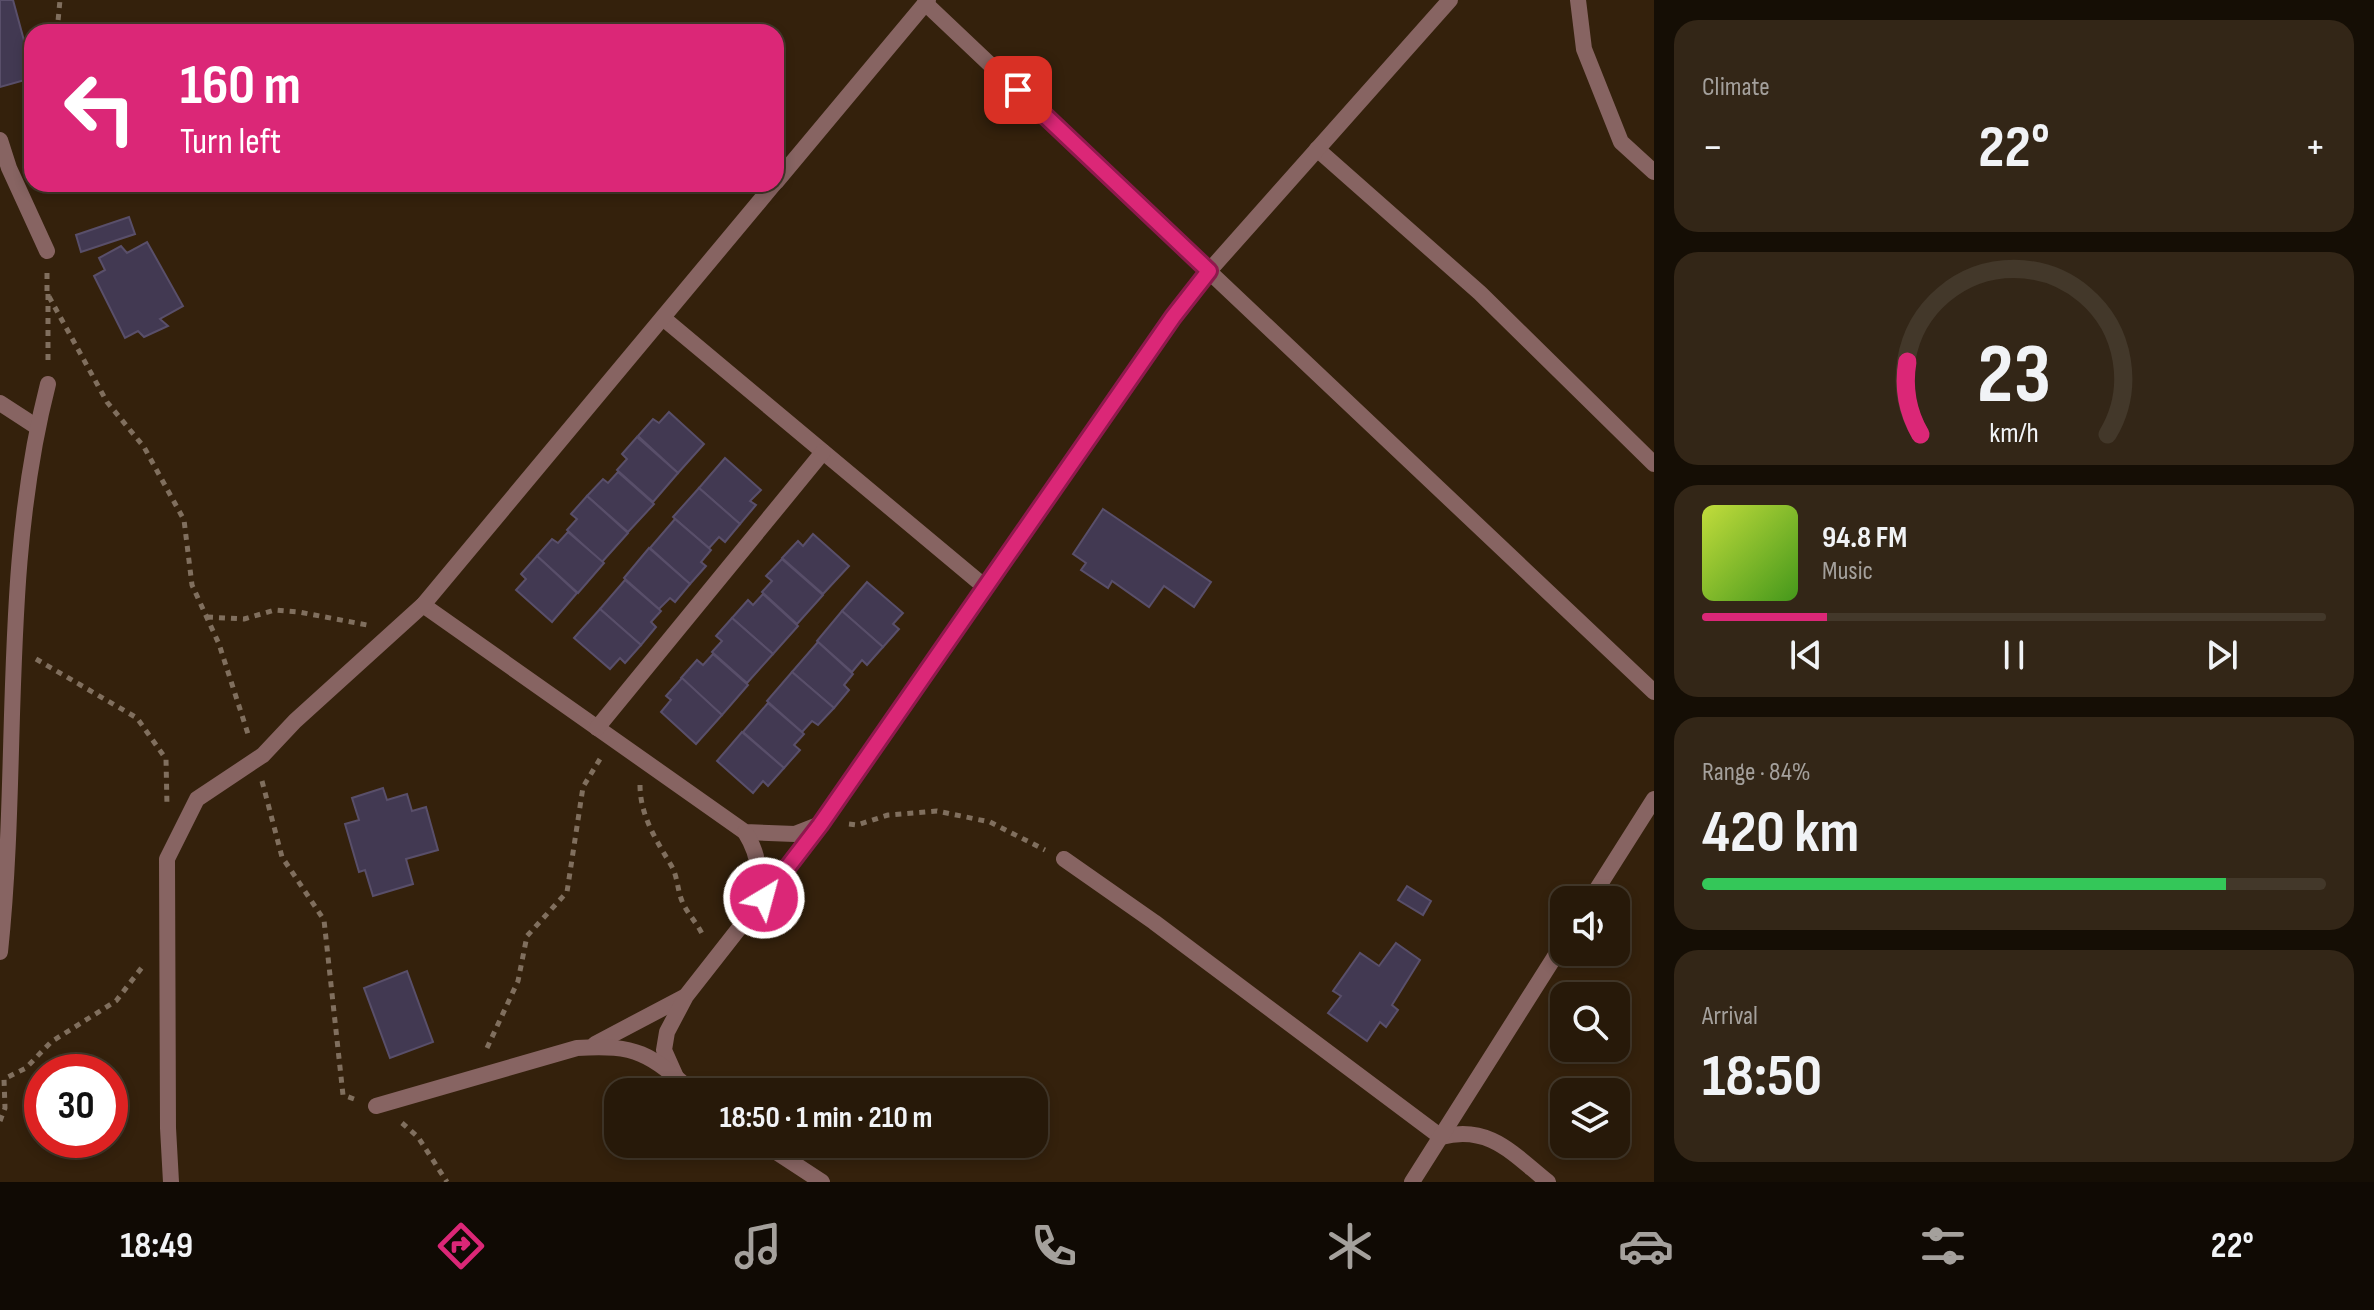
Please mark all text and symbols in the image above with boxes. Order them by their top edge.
text: 160 m [180,53,301,120]
icon: left [48,56,152,160]
pin [984,56,1052,124]
icon: arrive [996,68,1040,112]
text: Climate [1702,72,1770,103]
text: 22° [1978,112,2050,184]
text: Turn left [180,121,281,164]
text: − [1702,121,1724,174]
text: + [2304,121,2326,174]
text: 23 [1977,325,2051,425]
text: km/h [1989,416,2039,451]
text: 94.8 FM [1822,520,1907,556]
text: Music [1822,556,1873,587]
icon: previous [1784,633,1828,677]
icon: pause [1992,633,2036,677]
icon: next [2200,633,2244,677]
text: Range · 84% [1702,757,1811,788]
text: 420 km [1702,797,1859,869]
position arrow [722,856,806,940]
map controls [1550,886,1630,1158]
button: sound [1550,886,1630,966]
button: search [1550,982,1630,1062]
text: Arrival [1702,1001,1758,1032]
text: 18:50 [1702,1041,1822,1113]
speed limit sign: 30 [24,1054,128,1158]
button: layers [1550,1078,1630,1158]
text: 18:50 · 1 min · 210 m [720,1100,932,1136]
icon: directions [433,1218,489,1274]
icon: music [730,1218,786,1274]
icon: phone [1026,1218,1082,1274]
icon: climate [1322,1218,1378,1274]
icon: car [1618,1218,1674,1274]
icon: filters [1915,1218,1971,1274]
text: 18:49 [120,1225,193,1268]
text: 22° [2211,1225,2254,1268]

